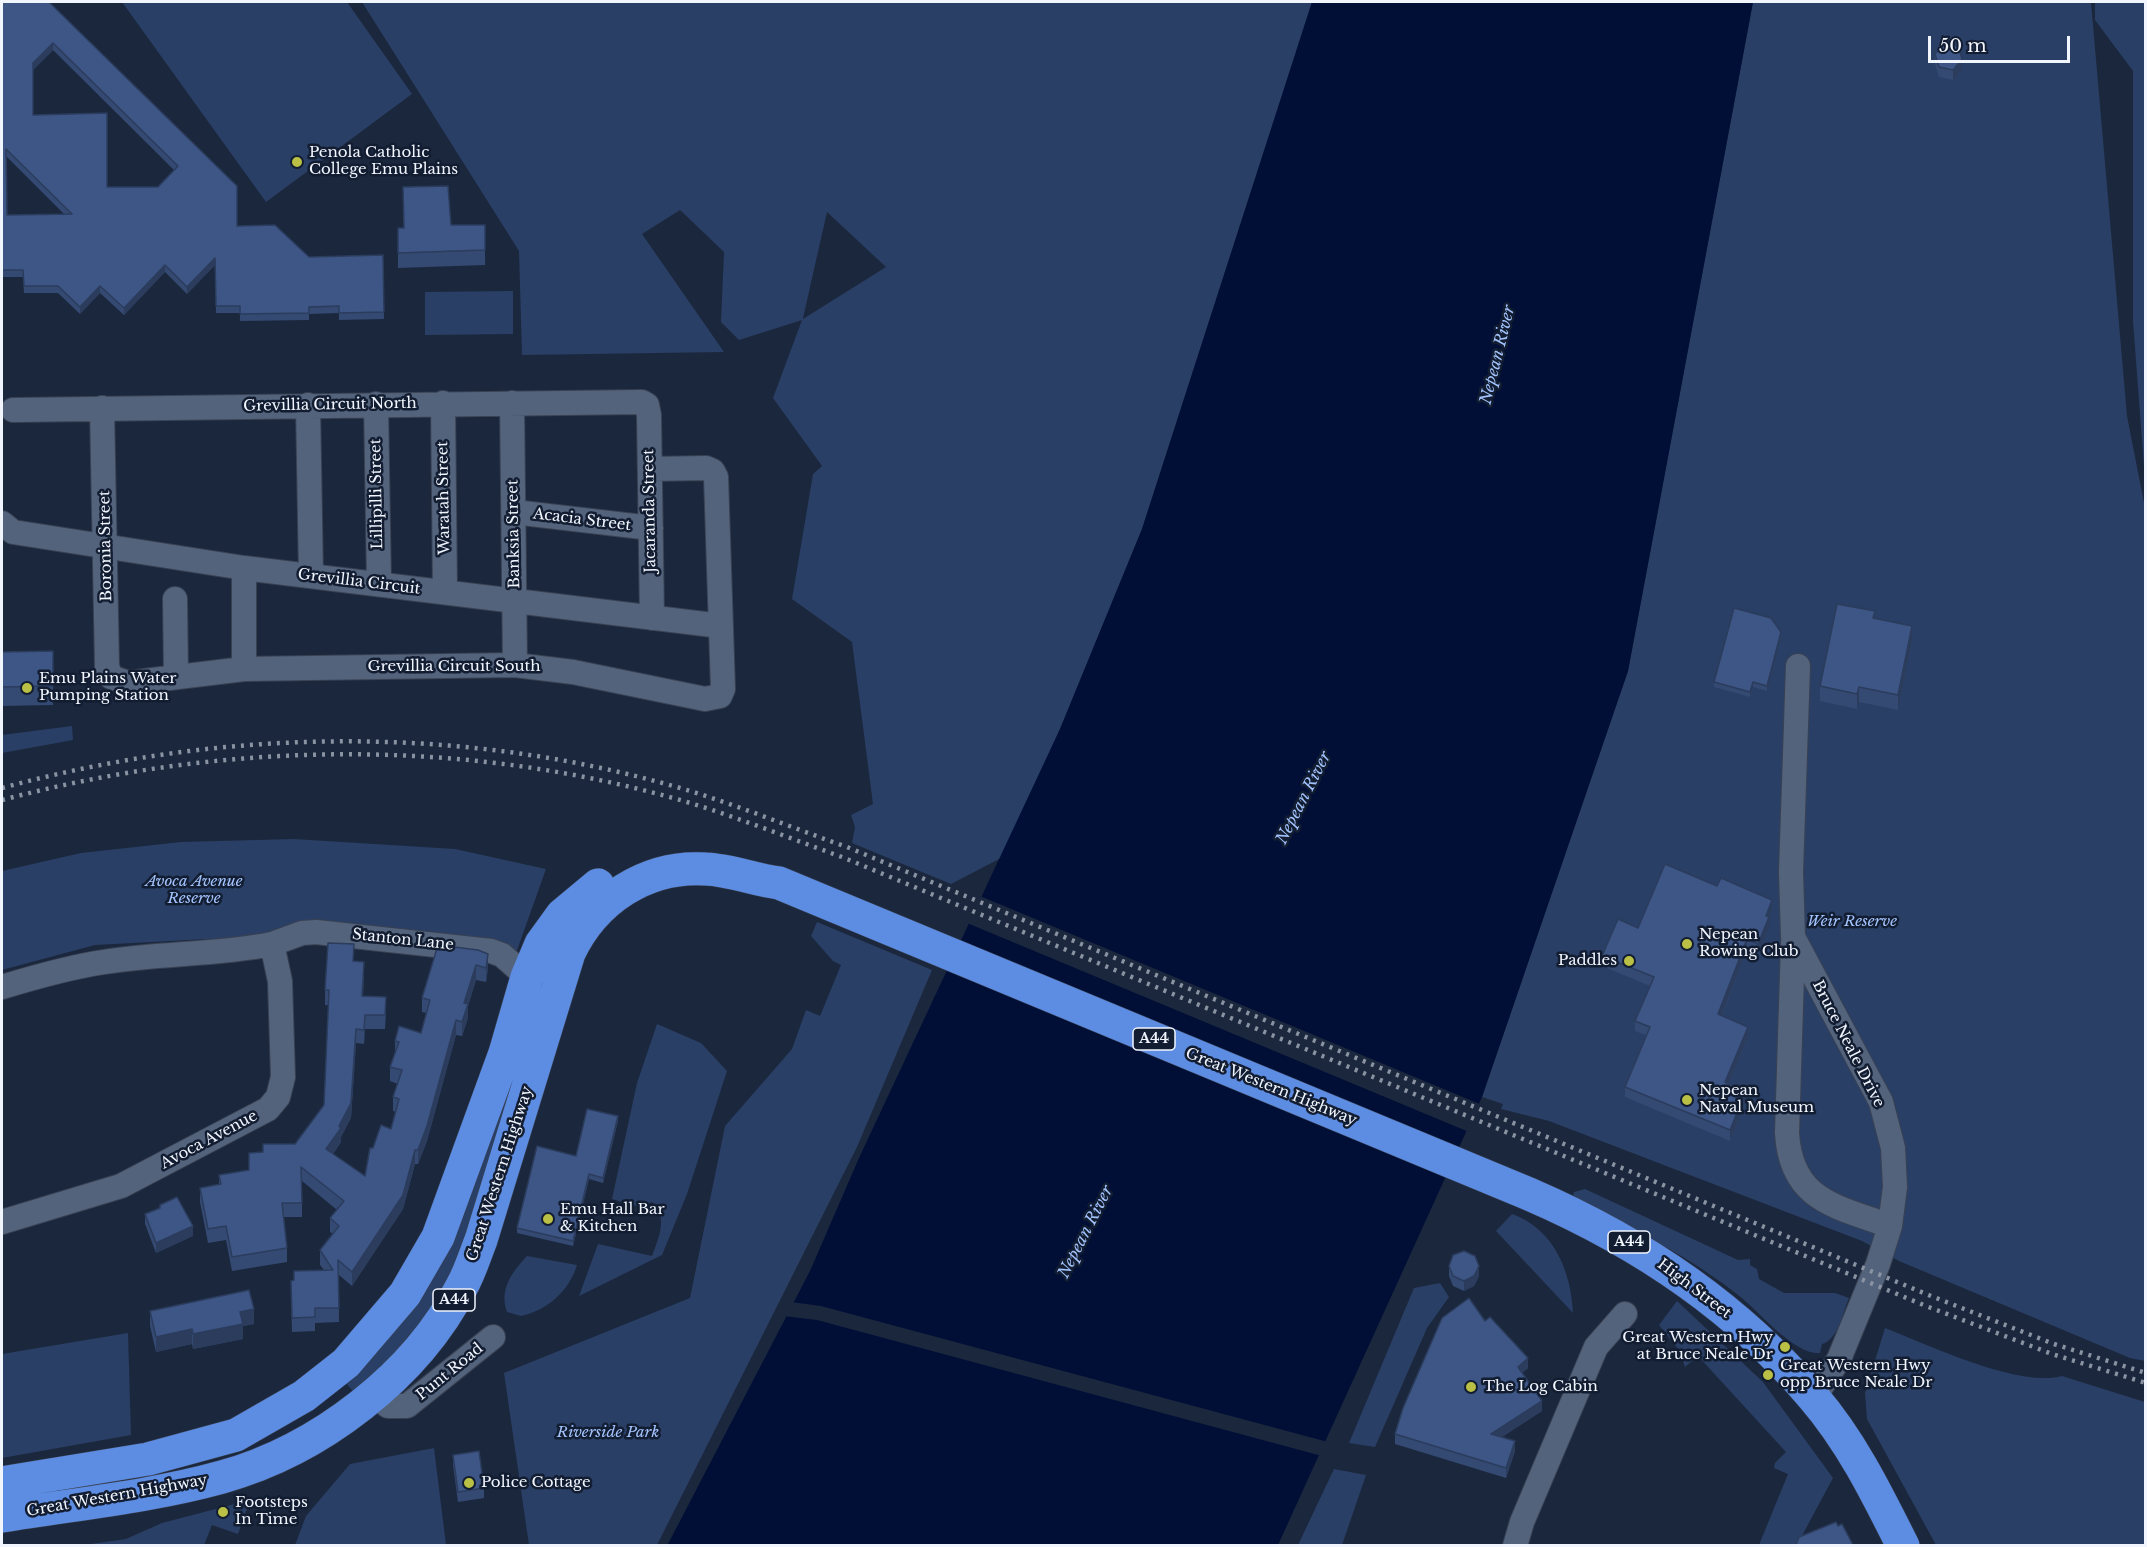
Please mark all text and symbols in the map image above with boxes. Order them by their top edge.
scale bar [1931,24,2074,62]
text: 50 m [1939,35,1987,57]
place label: Penola Catholic College Emu Plains [309,144,458,179]
marker: Penola Catholic College Emu Plains [290,155,304,169]
water label: Nepean River [1476,304,1520,406]
street label: Grevillia Circuit North [243,394,417,416]
street label: Lillipilli Street [367,439,387,549]
street label: Waratah Street [434,441,454,555]
street label: Jacaranda Street [640,449,660,573]
street label: Banksia Street [504,479,524,589]
street label: Boronia Street [96,490,116,602]
street label: Acacia Street [532,505,632,535]
street label: Grevillia Circuit [297,566,421,598]
street label: Grevillia Circuit South [367,658,541,676]
place label: Emu Plains Water Pumping Station [39,670,176,705]
marker: Emu Plains Water Pumping Station [20,681,34,695]
water label: Nepean River [1272,749,1336,847]
park label: Avoca Avenue Reserve [145,873,243,908]
park label: Weir Reserve [1807,913,1897,931]
street label: Stanton Lane [351,926,455,954]
place label: Nepean Rowing Club [1699,926,1798,961]
marker: Nepean Rowing Club [1680,937,1694,951]
place label: Paddles [1558,952,1617,970]
marker: Paddles [1622,954,1636,968]
street label: Bruce Neale Drive [1808,977,1888,1111]
road number: A44 [1133,1028,1175,1050]
street label: Great Western Highway [1183,1044,1359,1130]
place label: Nepean Naval Museum [1699,1082,1814,1117]
street label: Great Western Highway [463,1084,537,1264]
marker: Nepean Naval Museum [1680,1093,1694,1107]
street label: Avoca Avenue [157,1107,261,1173]
water label: Nepean River [1054,1183,1118,1281]
place label: Emu Hall Bar & Kitchen [560,1201,665,1236]
marker: Emu Hall Bar & Kitchen [541,1212,555,1226]
road number: A44 [1608,1231,1650,1253]
street label: High Street [1654,1255,1734,1323]
road number: A44 [433,1289,475,1311]
place label: Great Western Hwy at Bruce Neale Dr [1622,1329,1773,1364]
street label: Punt Road [413,1340,487,1404]
marker: Great Western Hwy at Bruce Neale Dr [1778,1340,1792,1354]
place label: Great Western Hwy opp Bruce Neale Dr [1780,1357,1932,1392]
marker: Great Western Hwy opp Bruce Neale Dr [1761,1368,1775,1382]
place label: The Log Cabin [1483,1378,1598,1396]
marker: The Log Cabin [1464,1380,1478,1394]
park label: Riverside Park [557,1424,659,1442]
street label: Great Western Highway [25,1471,209,1521]
place label: Police Cottage [481,1474,591,1492]
marker: Police Cottage [462,1476,476,1490]
place label: Footsteps In Time [235,1494,308,1529]
marker: Footsteps In Time [216,1505,230,1519]

